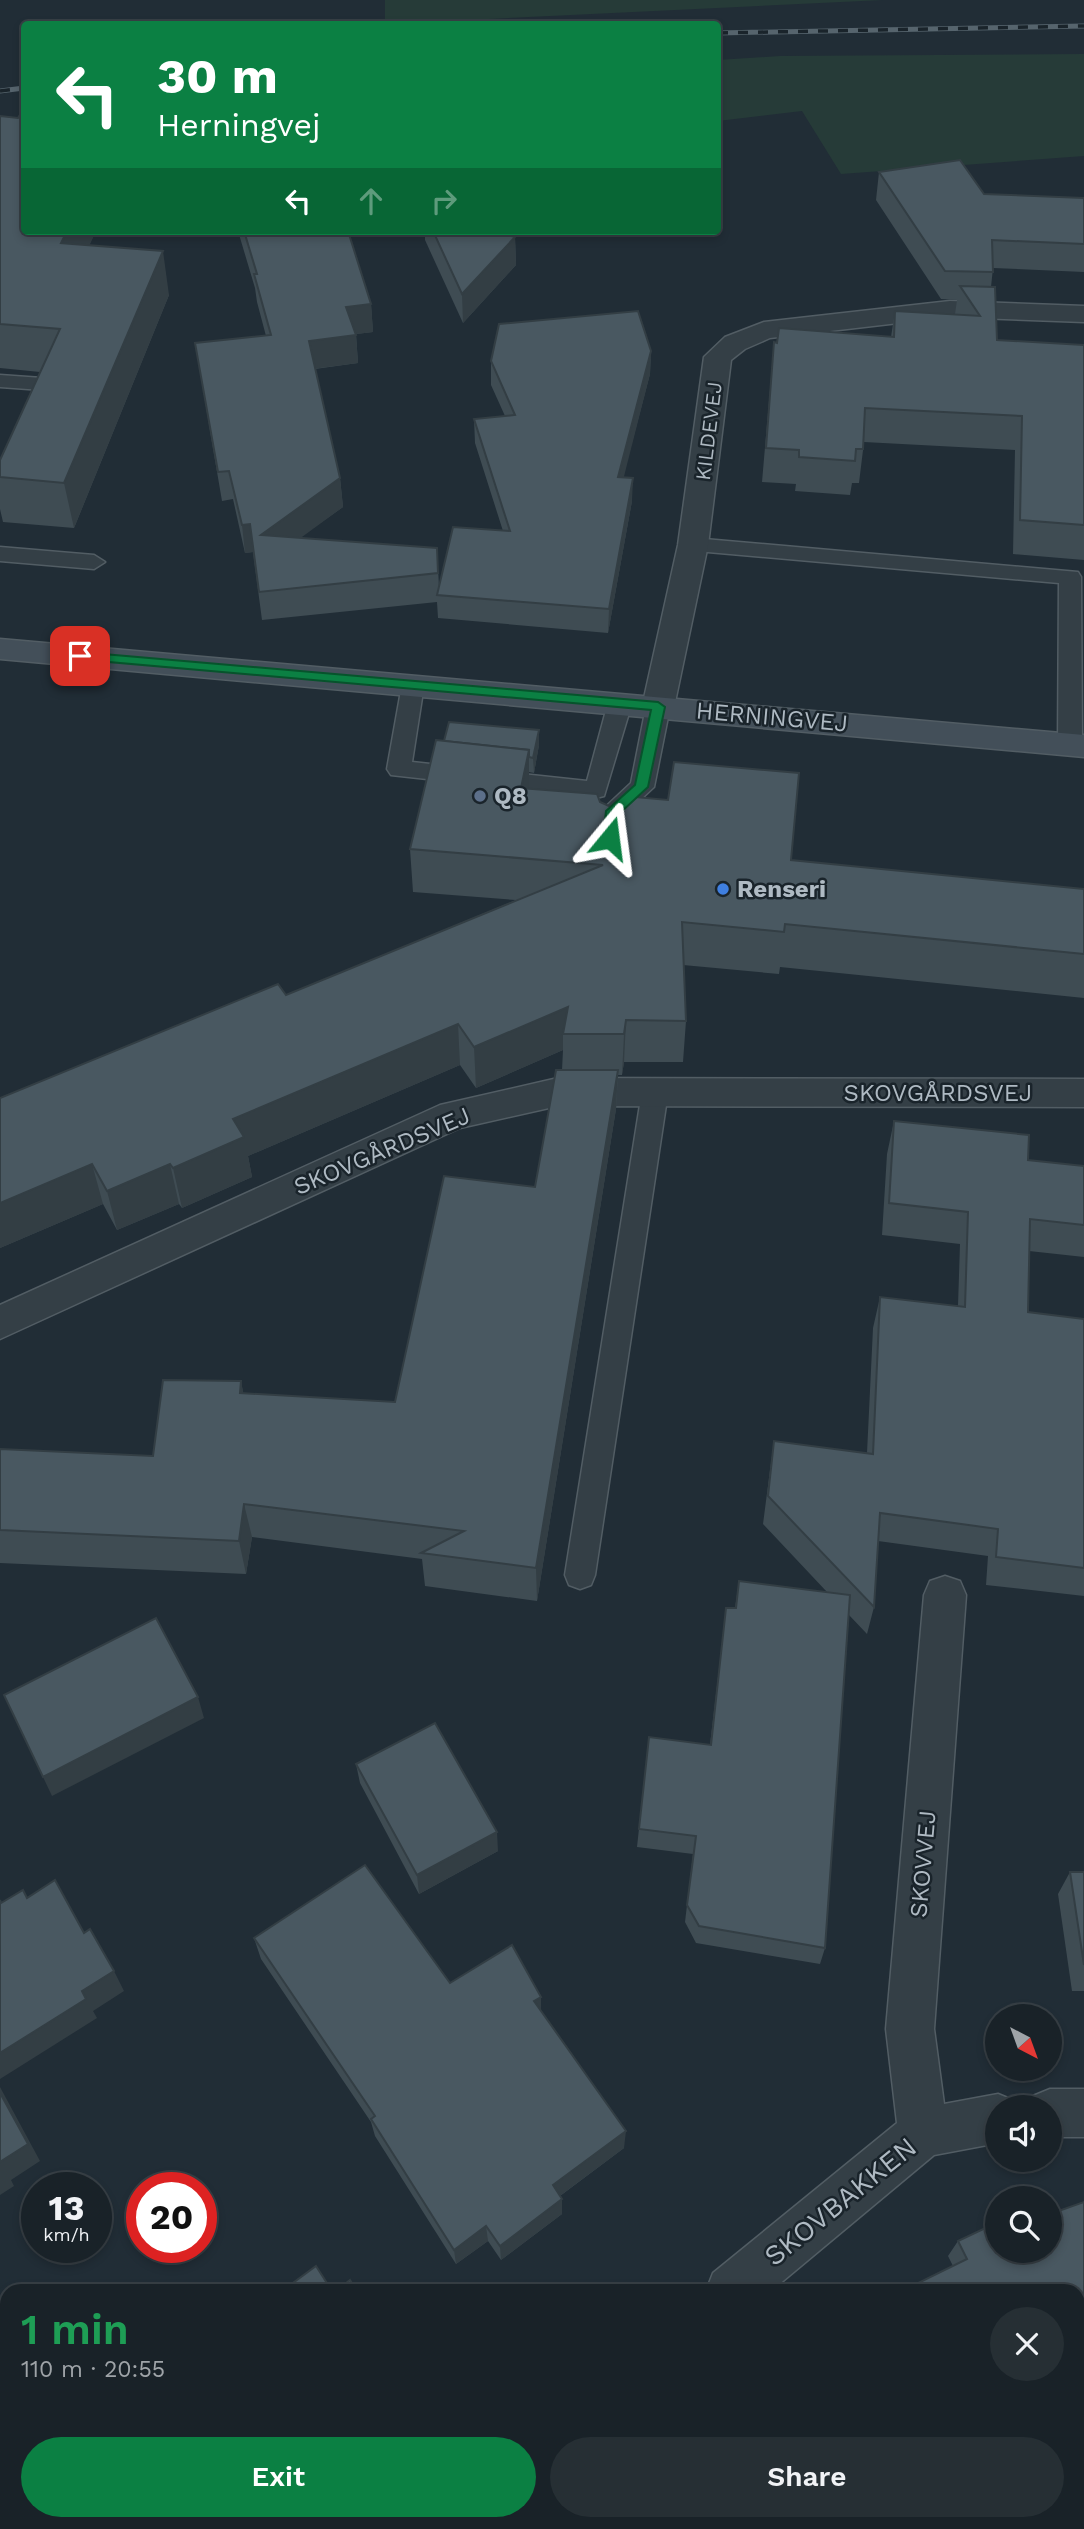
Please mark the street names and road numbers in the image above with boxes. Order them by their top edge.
street label: KILDEVEJ [690,380,727,482]
street label: HERNINGVEJ [695,696,849,738]
street label: SKOVGÅRDSVEJ [844,1079,1032,1107]
street label: SKOVGÅRDSVEJ [290,1101,474,1201]
street label: SKOVVEJ [904,1809,942,1919]
street label: SKOVBAKKEN [758,2130,923,2273]

